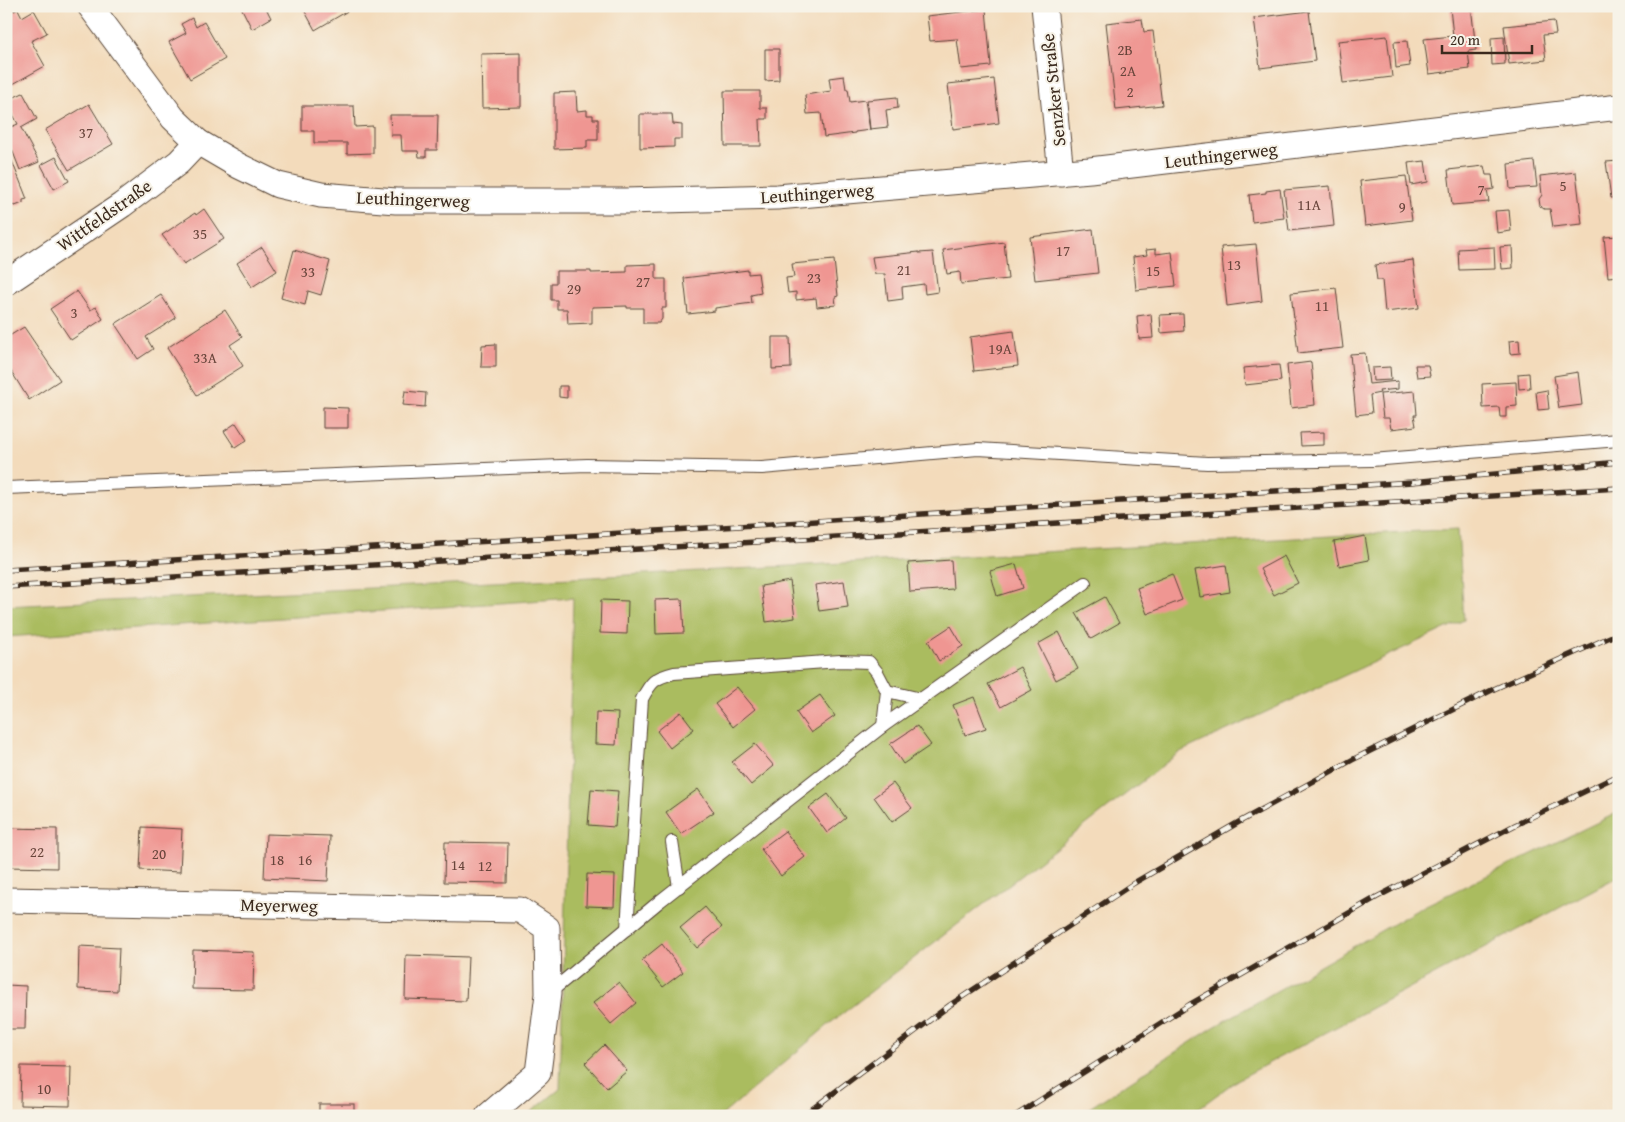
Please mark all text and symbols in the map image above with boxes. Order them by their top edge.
scale bar [1442,22,1532,54]
text: 20 m [1450,29,1481,50]
street label: Senzker Straße [1034,32,1072,148]
house number: 2B [1117,39,1133,60]
house number: 2A [1120,60,1136,81]
house number: 2 [1126,81,1134,102]
house number: 37 [79,122,93,143]
street label: Leuthingerweg [1163,135,1279,175]
street label: Wittfeldstraße [51,172,157,258]
house number: 5 [1559,175,1567,196]
street label: Leuthingerweg [760,176,874,210]
house number: 7 [1477,179,1485,200]
street label: Leuthingerweg [356,184,470,214]
house number: 11A [1297,194,1321,215]
house number: 9 [1398,196,1406,217]
house number: 35 [193,223,207,244]
house number: 17 [1056,240,1070,261]
house number: 13 [1227,254,1241,275]
house number: 21 [897,259,911,280]
house number: 15 [1146,260,1160,281]
house number: 33 [301,261,315,282]
house number: 23 [807,267,821,288]
house number: 27 [636,271,650,292]
house number: 29 [567,278,581,299]
house number: 11 [1315,295,1329,316]
house number: 3 [70,302,78,323]
house number: 19A [988,338,1012,359]
house number: 33A [193,347,217,368]
house number: 22 [30,841,44,862]
house number: 20 [152,843,166,864]
house number: 18 [270,849,284,870]
house number: 16 [298,849,312,870]
house number: 14 [451,854,465,875]
house number: 12 [478,855,492,876]
street label: Meyerweg [240,891,318,919]
house number: 10 [37,1078,51,1099]

